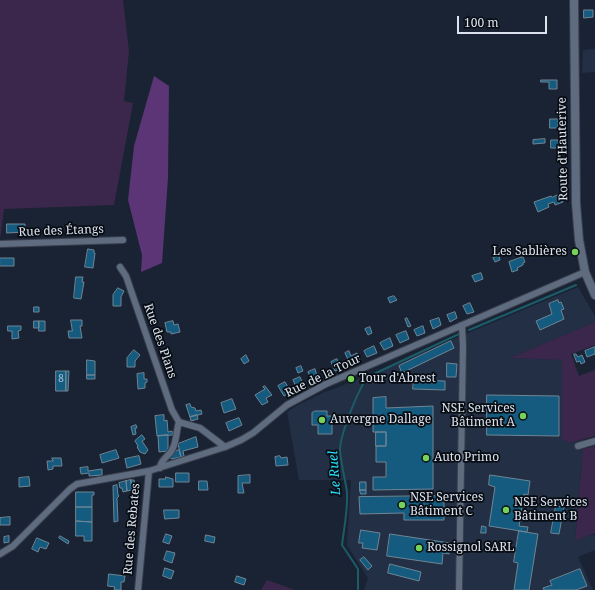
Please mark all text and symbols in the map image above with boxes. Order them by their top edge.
scale bar [459,8,549,34]
text: 100 m [464,14,499,31]
street label: Route d'Hauterive [555,97,571,201]
street label: Rue des Étangs [18,222,104,240]
place label: Les Sablières [492,245,567,259]
marker: Les Sablières [570,247,580,257]
street label: Rue des Plans [140,302,180,380]
street label: Rue de la Tour [283,351,363,401]
place label: Tour d'Abrest [359,372,436,386]
house number: 8 [58,373,64,385]
marker: Tour d'Abrest [346,374,356,384]
place label: NSE Services Bâtiment A [442,402,515,430]
marker: NSE Services Bâtiment A [518,411,528,421]
place label: Auvergne Dallage [330,413,431,427]
marker: Auvergne Dallage [317,415,327,425]
water label: Le Ruel [326,450,344,496]
place label: Auto Primo [434,451,499,465]
marker: Auto Primo [421,453,431,463]
street label: Rue des Rebates [121,483,143,575]
place label: NSE Services Bâtiment C [410,491,483,519]
place label: NSE Services Bâtiment B [514,496,587,524]
marker: NSE Services Bâtiment C [397,500,407,510]
marker: NSE Services Bâtiment B [501,505,511,515]
place label: Rossignol SARL [427,541,515,555]
marker: Rossignol SARL [414,543,424,553]

